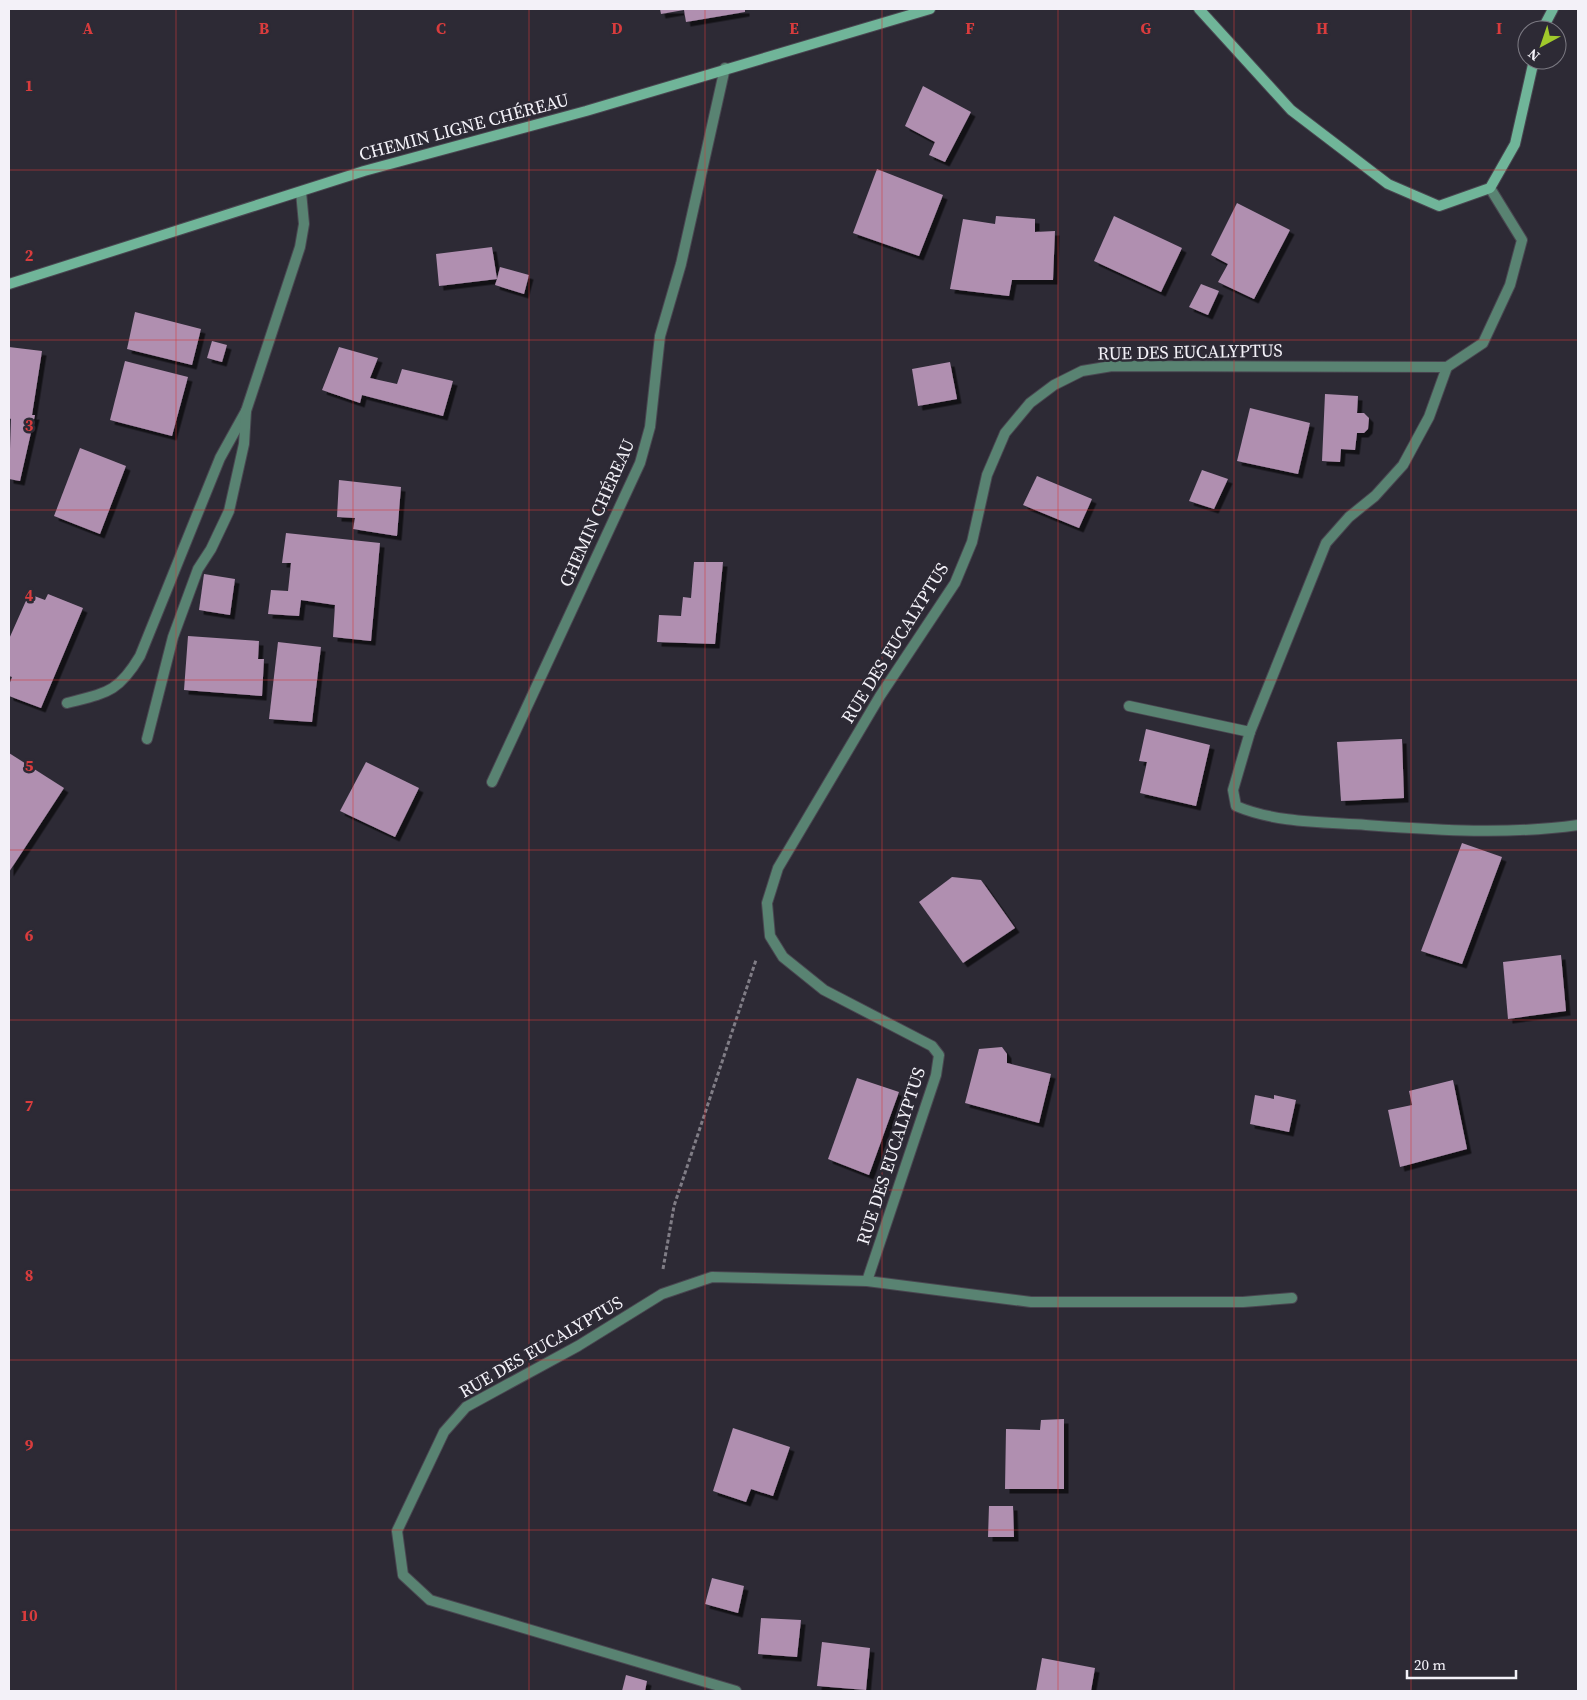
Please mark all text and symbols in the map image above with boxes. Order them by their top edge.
text: A [83,17,94,39]
text: B [259,17,270,39]
text: C [436,17,446,39]
text: D [611,17,623,39]
text: E [789,17,799,39]
text: F [965,17,975,39]
text: G [1141,17,1152,39]
text: H [1316,17,1328,39]
text: I [1496,17,1502,39]
north arrow [1517,20,1567,70]
text: N [1523,44,1544,66]
text: 1 [25,74,33,96]
street label: CHEMIN LIGNE CHÉREAU [356,86,572,167]
text: 2 [25,244,34,266]
street label: RUE DES EUCALYPTUS [1097,337,1283,366]
text: 3 [25,414,34,436]
street label: CHEMIN CHÉREAU [553,435,640,591]
street label: RUE DES EUCALYPTUS [835,558,954,728]
text: 4 [25,584,34,606]
text: 5 [25,754,34,776]
text: 6 [25,924,34,946]
street label: RUE DES EUCALYPTUS [850,1064,931,1248]
text: 7 [25,1094,34,1116]
text: 8 [25,1264,33,1286]
street label: RUE DES EUCALYPTUS [454,1289,627,1404]
text: 9 [25,1434,34,1456]
text: 10 [20,1604,38,1626]
scale bar [1407,1648,1516,1680]
text: 20 m [1414,1654,1446,1675]

